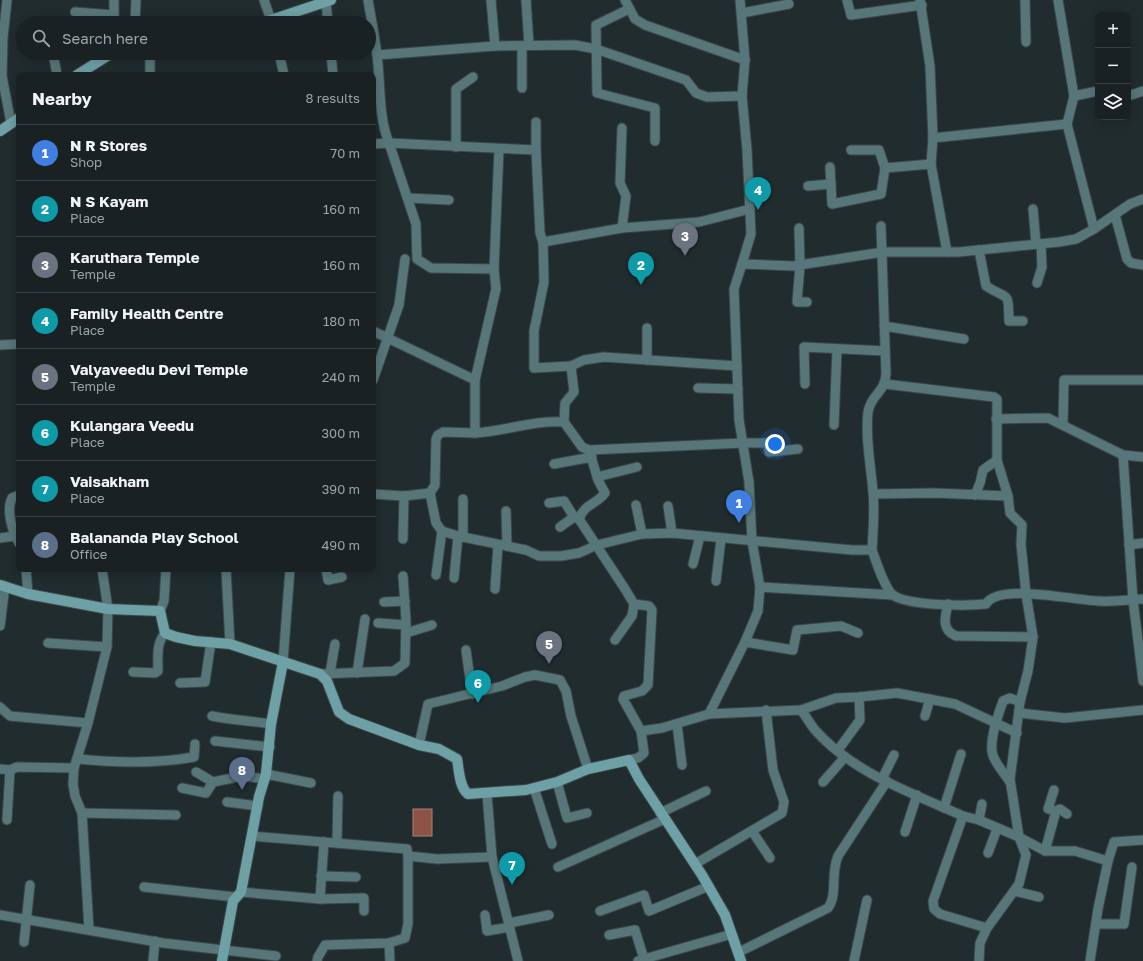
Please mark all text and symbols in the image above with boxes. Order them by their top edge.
map controls [1095,12,1131,120]
button: + [1095,12,1131,48]
search box [16,16,376,60]
icon: search [30,27,52,49]
text: Search here [62,29,148,47]
button: − [1095,48,1131,84]
button: layers [1095,84,1131,120]
text: Nearby [32,88,92,109]
text: 8 results [306,90,360,106]
text: N R Stores [70,136,147,154]
text: 1 [42,145,48,161]
text: 70 m [330,145,360,161]
text: Shop [70,154,102,170]
pin: 4 [745,177,771,210]
text: N S Kayam [70,192,148,210]
text: 2 [41,201,49,217]
text: 160 m [323,201,360,217]
text: Place [70,210,105,226]
pin: 3 [672,223,698,256]
text: Karuthara Temple [70,248,200,266]
pin: 2 [628,252,654,285]
text: 3 [41,257,49,273]
text: 160 m [323,257,360,273]
text: Temple [70,266,116,282]
text: Family Health Centre [70,304,224,322]
text: 4 [41,313,49,329]
text: 180 m [323,313,360,329]
text: Place [70,322,105,338]
text: Valyaveedu Devi Temple [70,360,248,378]
text: 5 [41,369,49,385]
text: 240 m [322,369,360,385]
text: Temple [70,378,116,394]
text: Kulangara Veedu [70,416,194,434]
text: 6 [41,425,49,441]
text: 300 m [322,425,360,441]
text: Place [70,434,105,450]
your location [765,434,785,454]
text: Vaisakham [70,472,149,490]
text: 7 [41,481,49,497]
text: 390 m [322,481,360,497]
text: Place [70,490,105,506]
pin: 1 [726,490,752,523]
text: Balananda Play School [70,528,239,546]
text: 8 [41,537,49,553]
text: 490 m [321,537,360,553]
text: Office [70,546,107,562]
pin: 5 [536,631,562,664]
pin: 6 [465,670,491,703]
pin: 8 [229,757,255,790]
pin: 7 [499,852,525,885]

